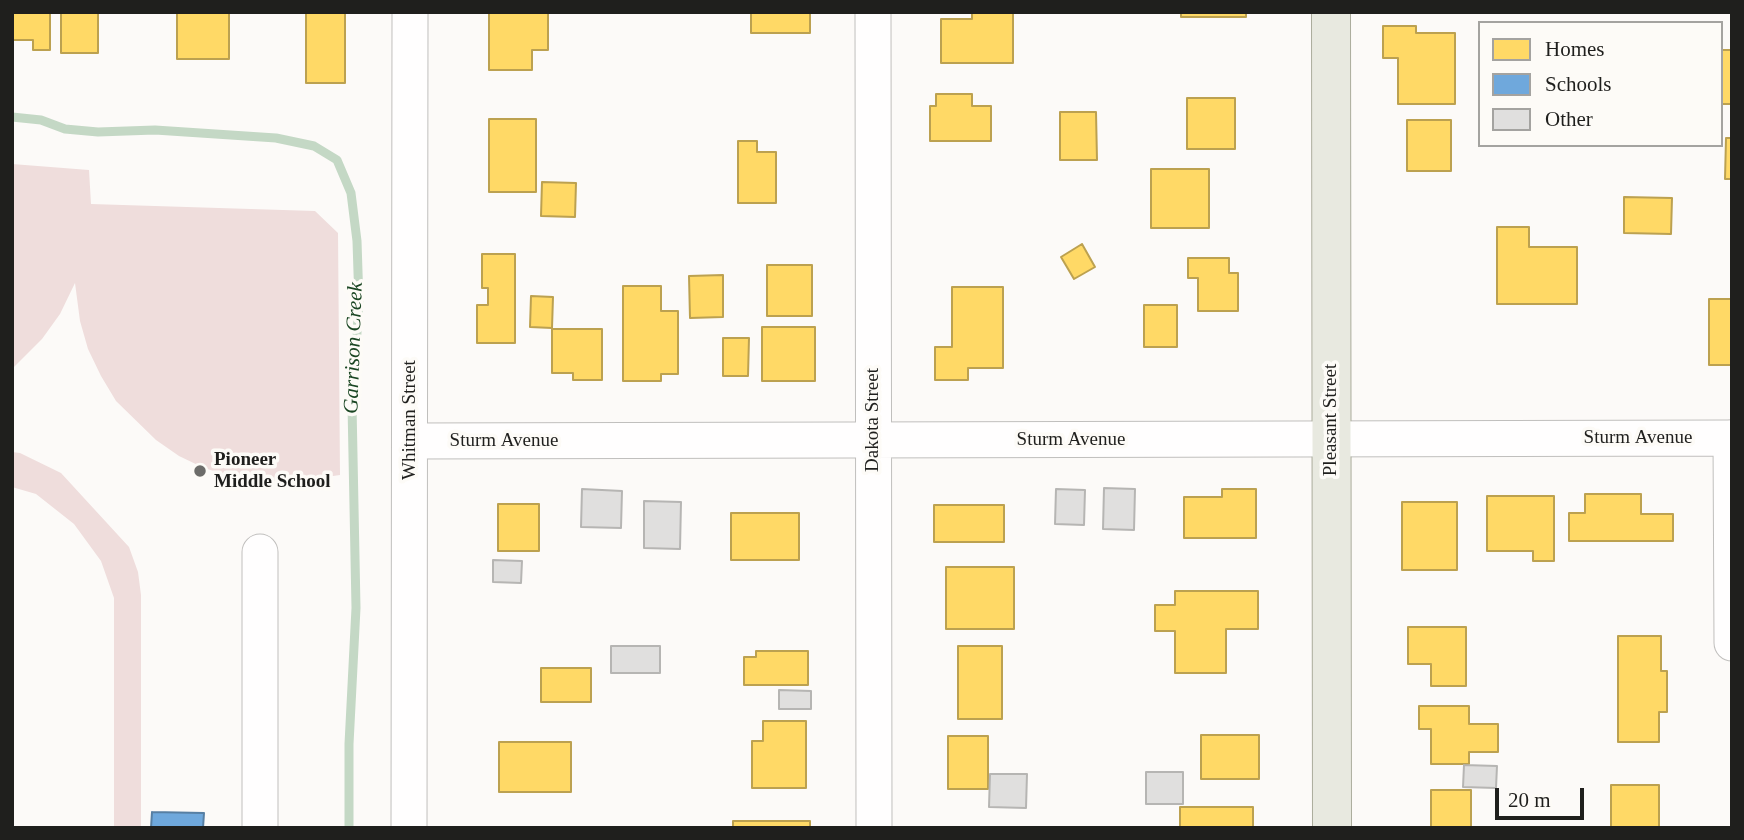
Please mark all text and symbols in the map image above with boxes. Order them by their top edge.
legend [1478,21,1723,147]
text: Homes [1545,37,1605,61]
text: Schools [1545,72,1612,96]
text: Other [1545,107,1593,131]
water label: Garrison Creek [339,282,369,414]
street label: Whitman Street [399,360,421,480]
street label: Pleasant Street [1320,364,1342,476]
street label: Dakota Street [862,368,884,472]
street label: Sturm Avenue [1584,427,1692,449]
street label: Sturm Avenue [1017,429,1125,451]
street label: Sturm Avenue [450,430,558,452]
place label: Pioneer Middle School [214,449,331,493]
marker: Pioneer Middle School [192,463,208,479]
scale bar [1499,774,1588,818]
text: 20 m [1508,788,1551,812]

